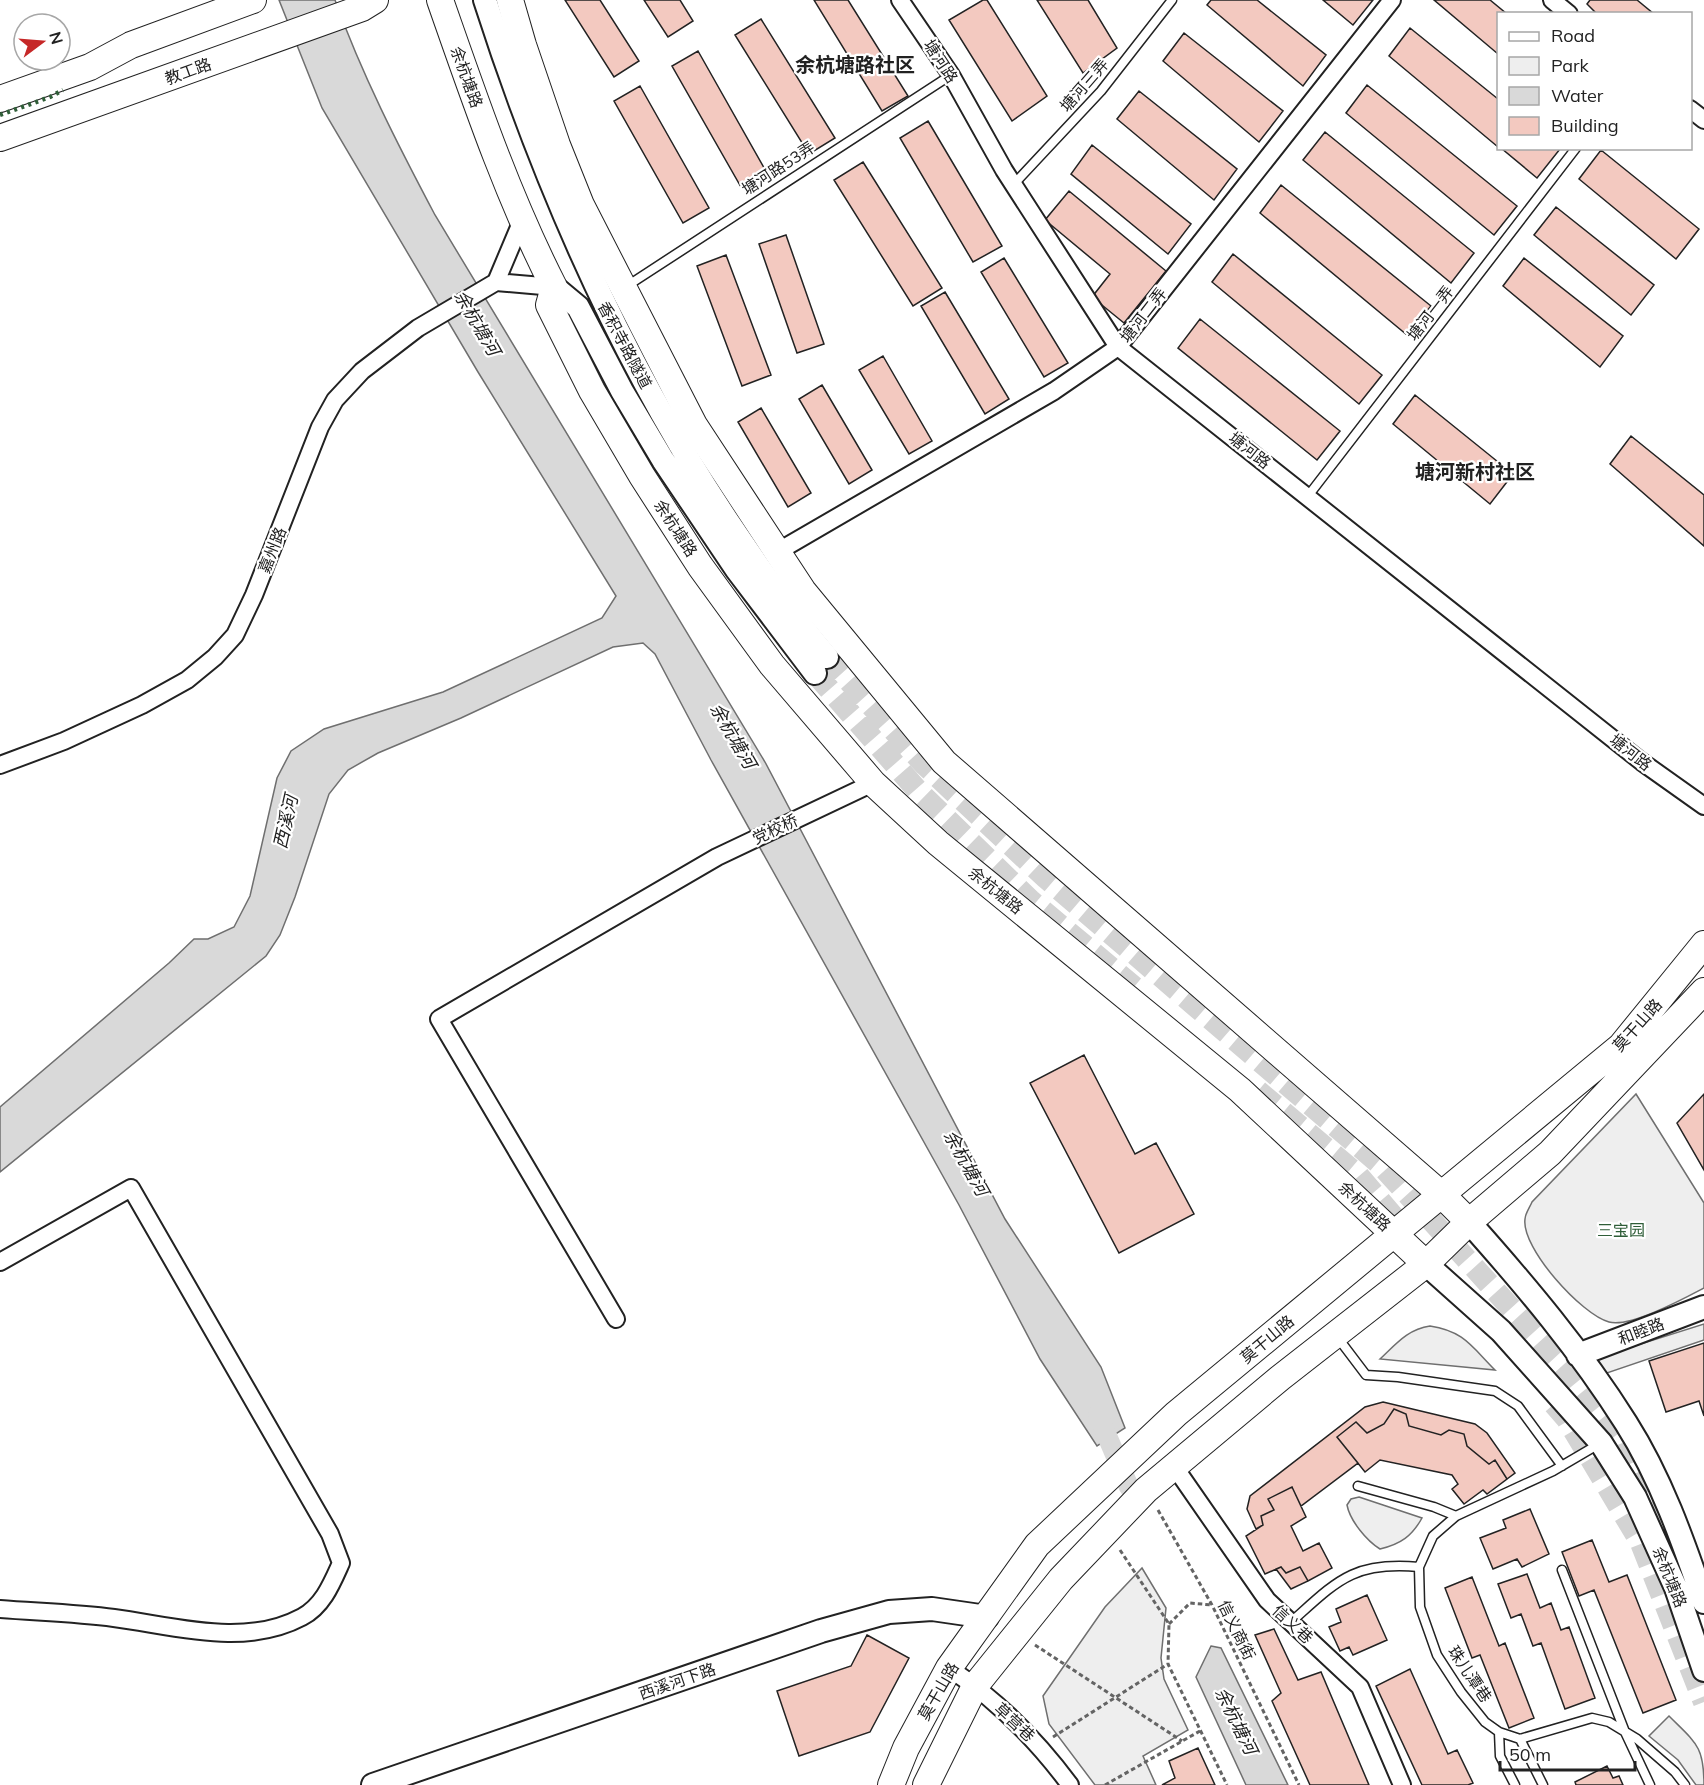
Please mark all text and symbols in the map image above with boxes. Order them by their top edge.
north arrow [12,12,72,72]
legend [1497,12,1692,150]
text: Road [1551,24,1595,47]
text: N [45,29,68,46]
street label: 塘河路 [920,35,962,87]
street label: 余杭塘路 [447,44,487,110]
district label: 余杭塘路社区 [795,52,915,77]
street label: 教工路 [162,53,214,89]
street label: 塘河三弄 [1055,54,1113,116]
text: Park [1551,54,1590,77]
text: Water [1551,84,1604,107]
text: Building [1551,114,1619,137]
street label: 塘河路53弄 [738,137,818,199]
street label: 塘河一弄 [1402,282,1458,344]
street label: 塘河二弄 [1115,284,1171,346]
water label: 余杭塘河 [449,286,507,362]
street label: 香积寺路隧道 [594,298,656,392]
street label: 塘河路 [1225,427,1275,473]
district label: 塘河新村社区 [1415,459,1535,484]
street label: 余杭塘路 [650,496,702,560]
street label: 嘉州路 [254,524,290,576]
water label: 余杭塘河 [705,699,763,775]
street label: 塘河路 [1606,729,1656,775]
water label: 西溪河 [268,790,303,851]
street label: 党校桥 [749,810,801,848]
street label: 余杭塘路 [965,862,1027,918]
street label: 莫干山路 [1608,995,1666,1055]
water label: 余杭塘河 [939,1126,995,1202]
street label: 余杭塘路 [1335,1177,1395,1235]
park label: 三宝园 [1597,1220,1645,1240]
street label: 莫干山路 [1236,1311,1298,1367]
street label: 和睦路 [1615,1313,1667,1349]
street label: 余杭塘路 [1649,1544,1691,1610]
street label: 信义商街 [1214,1597,1260,1663]
street label: 信义巷 [1269,1600,1317,1648]
street label: 珠儿潭巷 [1444,1642,1496,1706]
street label: 莫干山路 [913,1658,963,1724]
street label: 西溪河下路 [636,1659,718,1703]
water label: 余杭塘河 [1210,1683,1264,1761]
street label: 草营巷 [991,1698,1039,1746]
scale bar [1500,1734,1635,1772]
text: 50 m [1509,1743,1551,1766]

